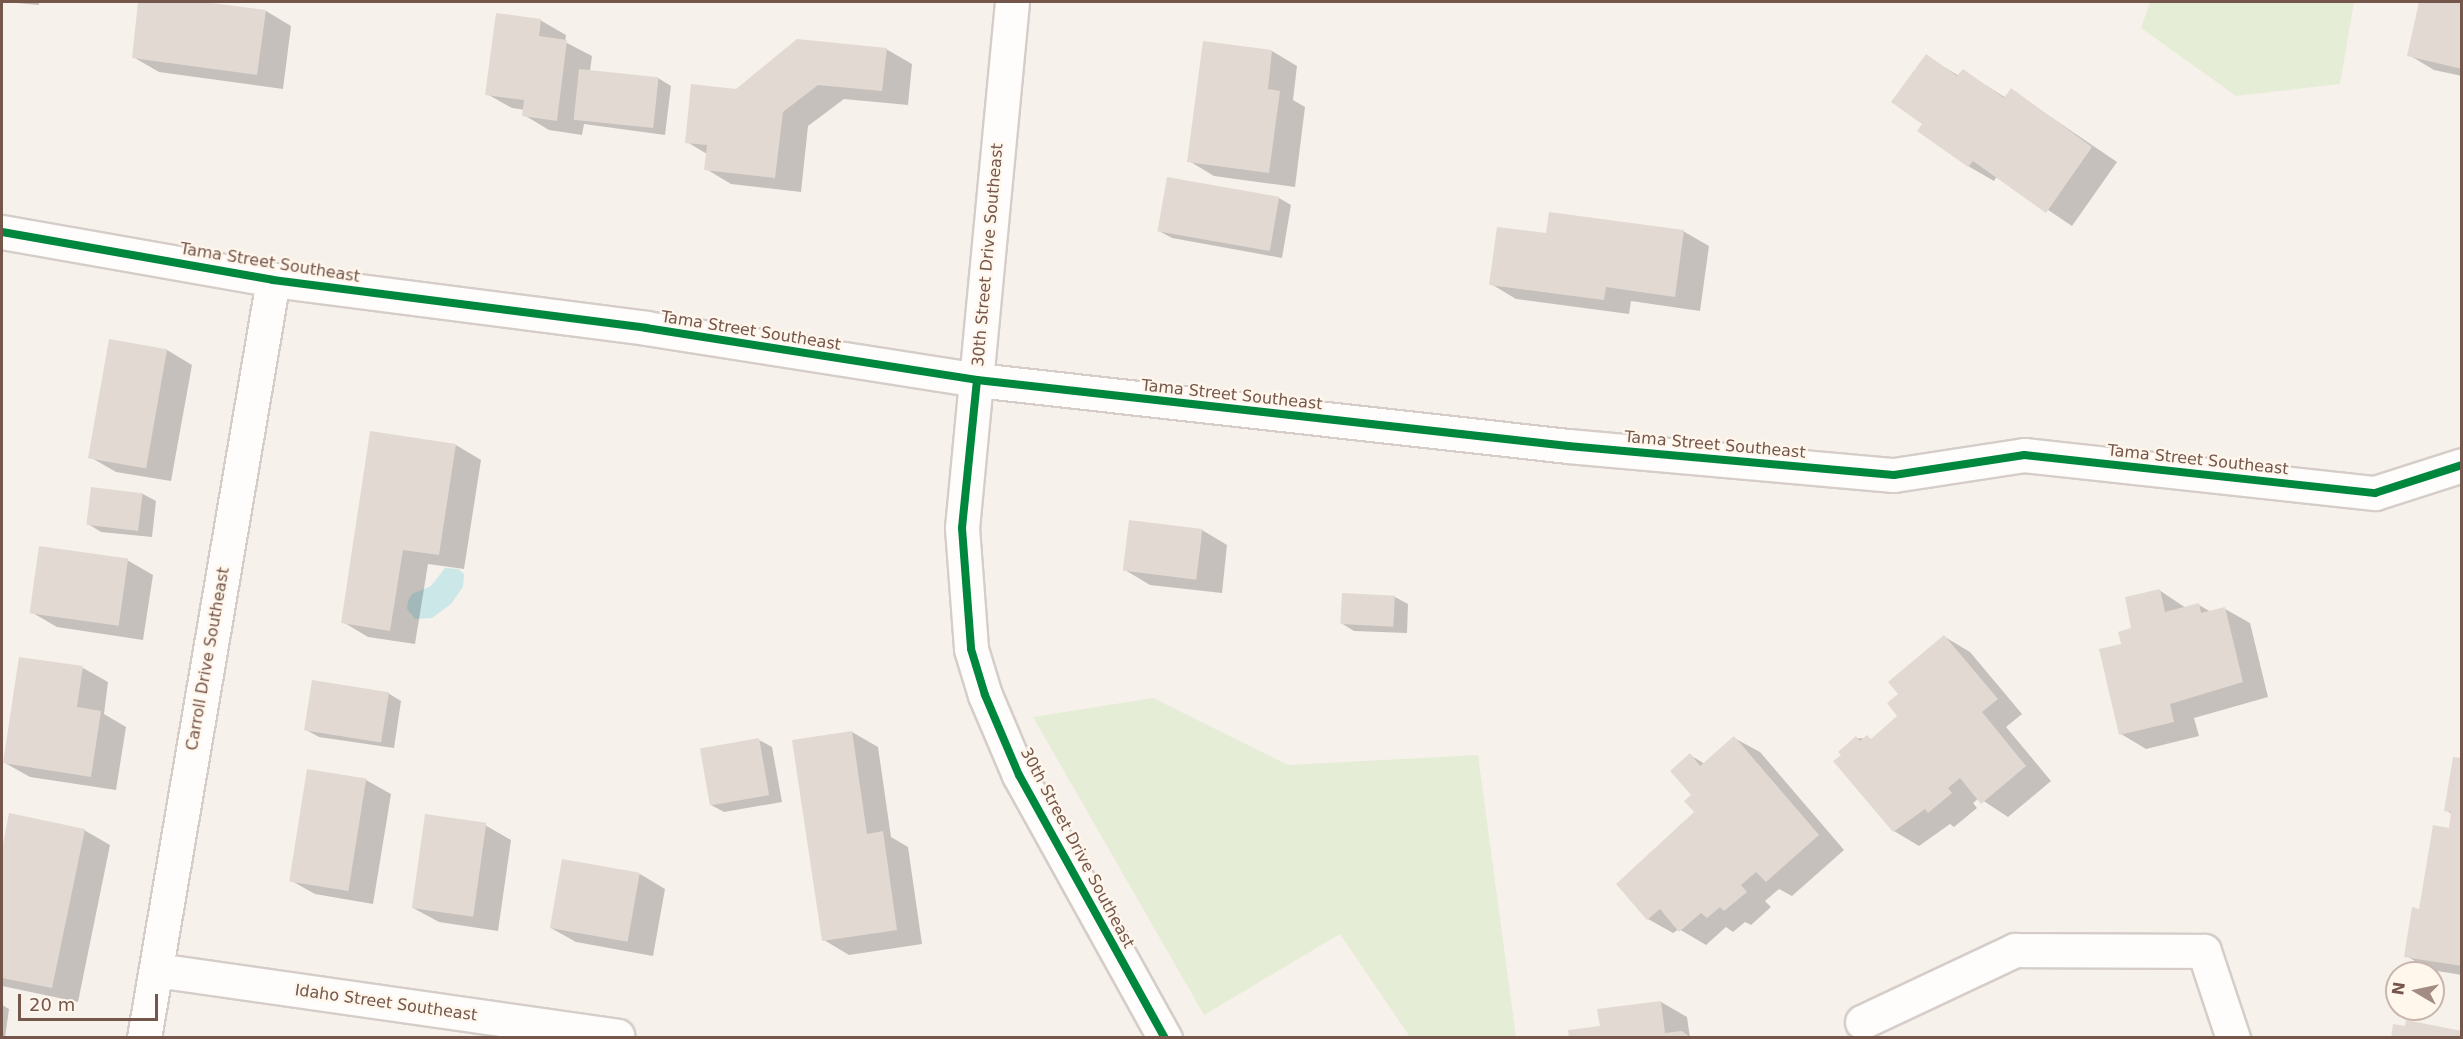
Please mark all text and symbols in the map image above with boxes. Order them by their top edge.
street label: 30th Street Drive Southeast [969,143,1007,367]
street label: Tama Street Southeast [179,239,361,287]
street label: Tama Street Southeast [660,307,842,355]
street label: Tama Street Southeast [1141,376,1323,414]
street label: Tama Street Southeast [1624,428,1806,462]
street label: Tama Street Southeast [2107,441,2289,479]
street label: Carroll Drive Southeast [182,566,234,752]
street label: 30th Street Drive Southeast [1016,745,1138,951]
north arrow [2385,961,2445,1021]
text: N [2388,980,2409,997]
street label: Idaho Street Southeast [293,981,479,1025]
scale bar [21,982,160,1020]
text: 20 m [29,994,75,1015]

